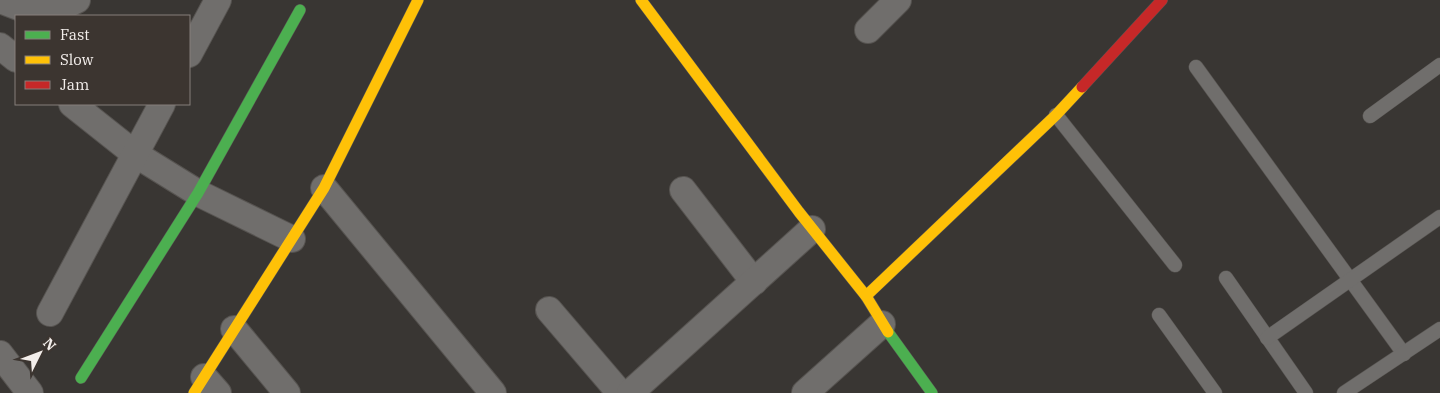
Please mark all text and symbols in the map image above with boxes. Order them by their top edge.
legend [15,15,190,105]
text: Fast [60,25,90,44]
text: Slow [60,50,94,69]
text: Jam [60,75,89,94]
north arrow [15,328,65,378]
text: N [39,334,60,354]

